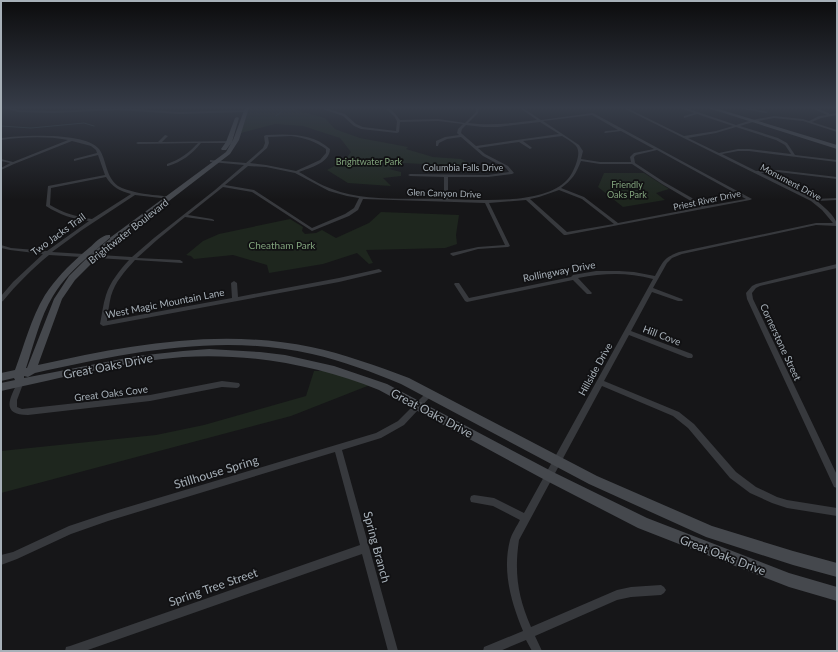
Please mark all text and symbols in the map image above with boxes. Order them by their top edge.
park label: Brightwater Park [336,156,403,167]
street label: Monument Drive [759,161,824,203]
street label: Columbia Falls Drive [423,162,503,173]
park label: Friendly Oaks Park [607,179,647,200]
street label: Glen Canyon Drive [407,186,482,200]
street label: Priest River Drive [672,187,742,213]
street label: Brightwater Boulevard [86,196,170,266]
street label: Two Jacks Trail [28,210,88,258]
park label: Cheatham Park [249,239,316,251]
street label: Rollingway Drive [522,258,596,284]
street label: West Magic Mountain Lane [105,286,225,320]
street label: Cornerstone Street [758,302,804,383]
street label: Hill Cove [641,322,683,348]
street label: Hillside Drive [576,340,614,398]
street label: Great Oaks Drive [62,350,154,382]
street label: Great Oaks Cove [73,383,149,403]
street label: Great Oaks Drive [388,385,476,441]
street label: Stillhouse Spring [172,452,260,492]
street label: Spring Branch [360,510,394,584]
street label: Great Oaks Drive [678,532,768,578]
street label: Spring Tree Street [166,565,260,609]

